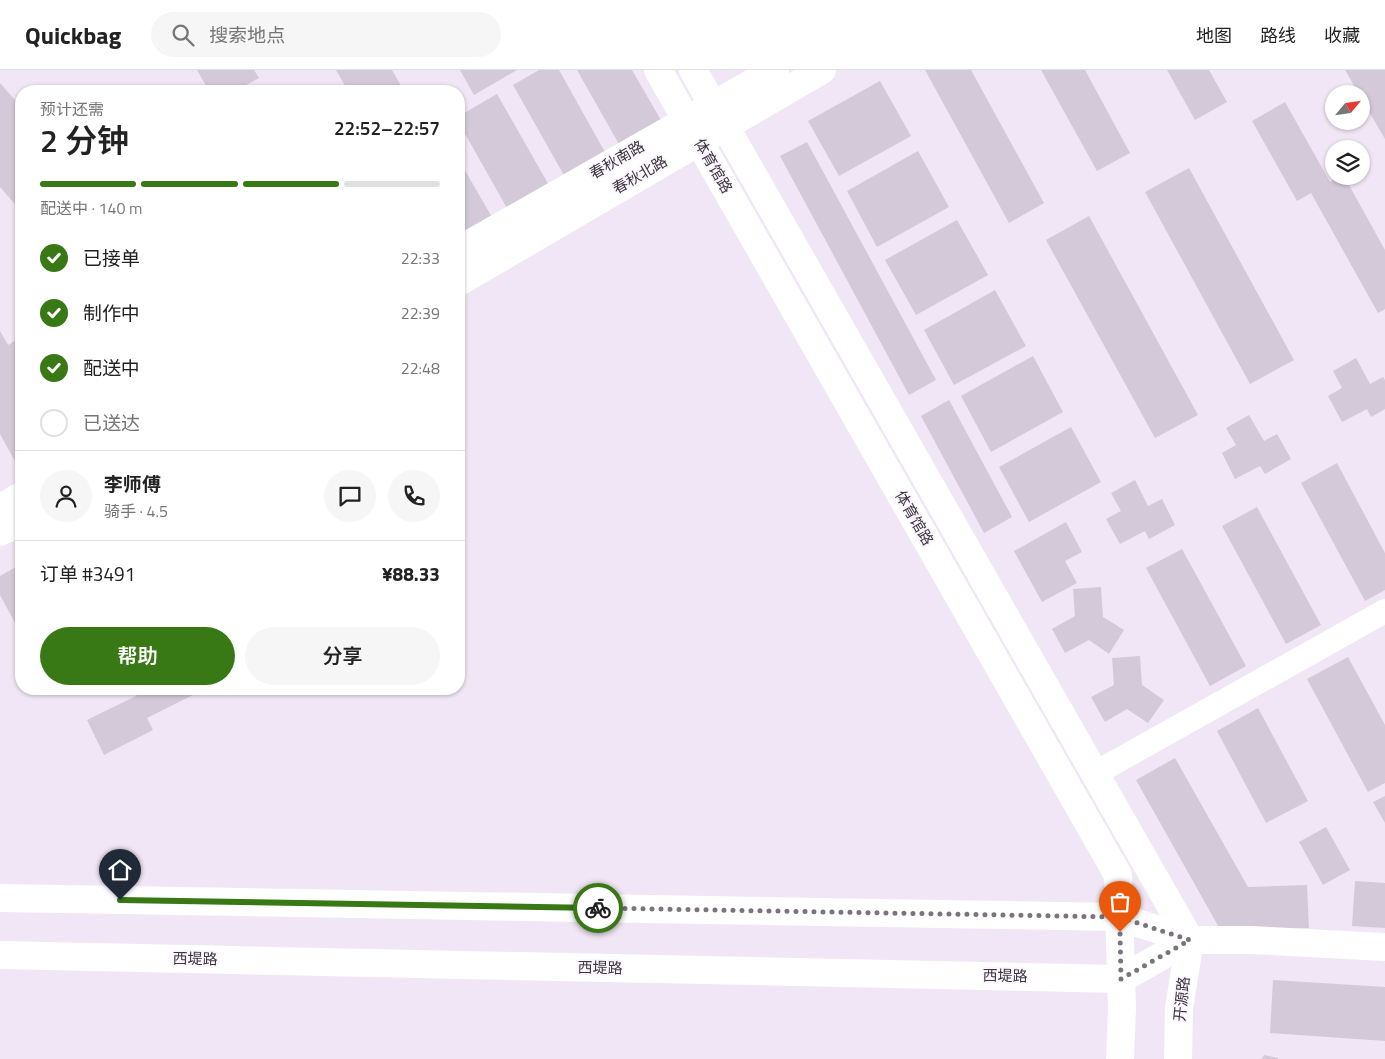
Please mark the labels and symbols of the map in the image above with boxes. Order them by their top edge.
north arrow [1325,85,1370,130]
street label: 体育馆路 [688,134,738,197]
street label: 春秋南路 [585,135,648,185]
street label: 春秋北路 [608,150,671,200]
street label: 体育馆路 [889,486,939,549]
pin [99,849,141,900]
pin [1099,881,1141,932]
courier [573,883,623,933]
street label: 西堤路 [172,947,218,970]
street label: 西堤路 [577,956,623,979]
street label: 西堤路 [982,964,1028,987]
street label: 开源路 [1168,975,1195,1023]

